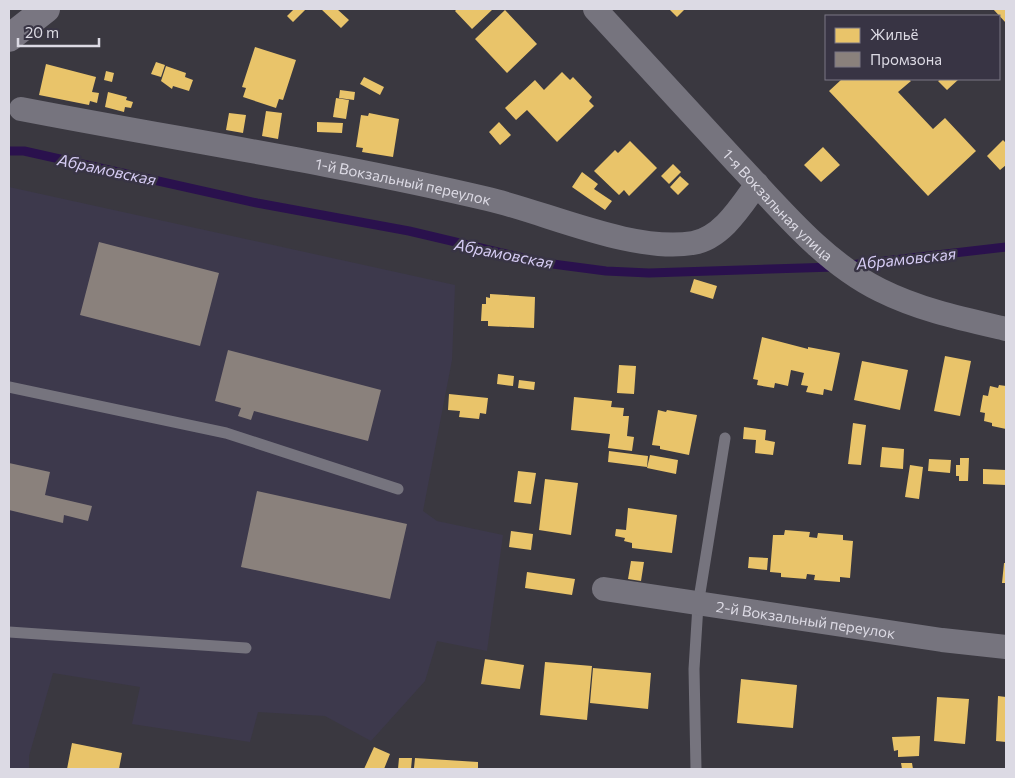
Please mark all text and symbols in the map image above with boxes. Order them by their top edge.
scale bar [18,15,99,47]
legend [825,15,1000,80]
text: 20 m [25,23,59,41]
text: Жильё [870,25,918,43]
text: Промзона [870,50,942,68]
street label: 1-я Вокзальная улица [719,145,837,265]
water label: Абрамовская [55,149,158,189]
street label: 1-й Вокзальный переулок [314,154,493,208]
water label: Абрамовская [452,234,555,272]
water label: Абрамовская [854,243,957,273]
street label: 2-й Вокзальный переулок [715,597,897,642]

